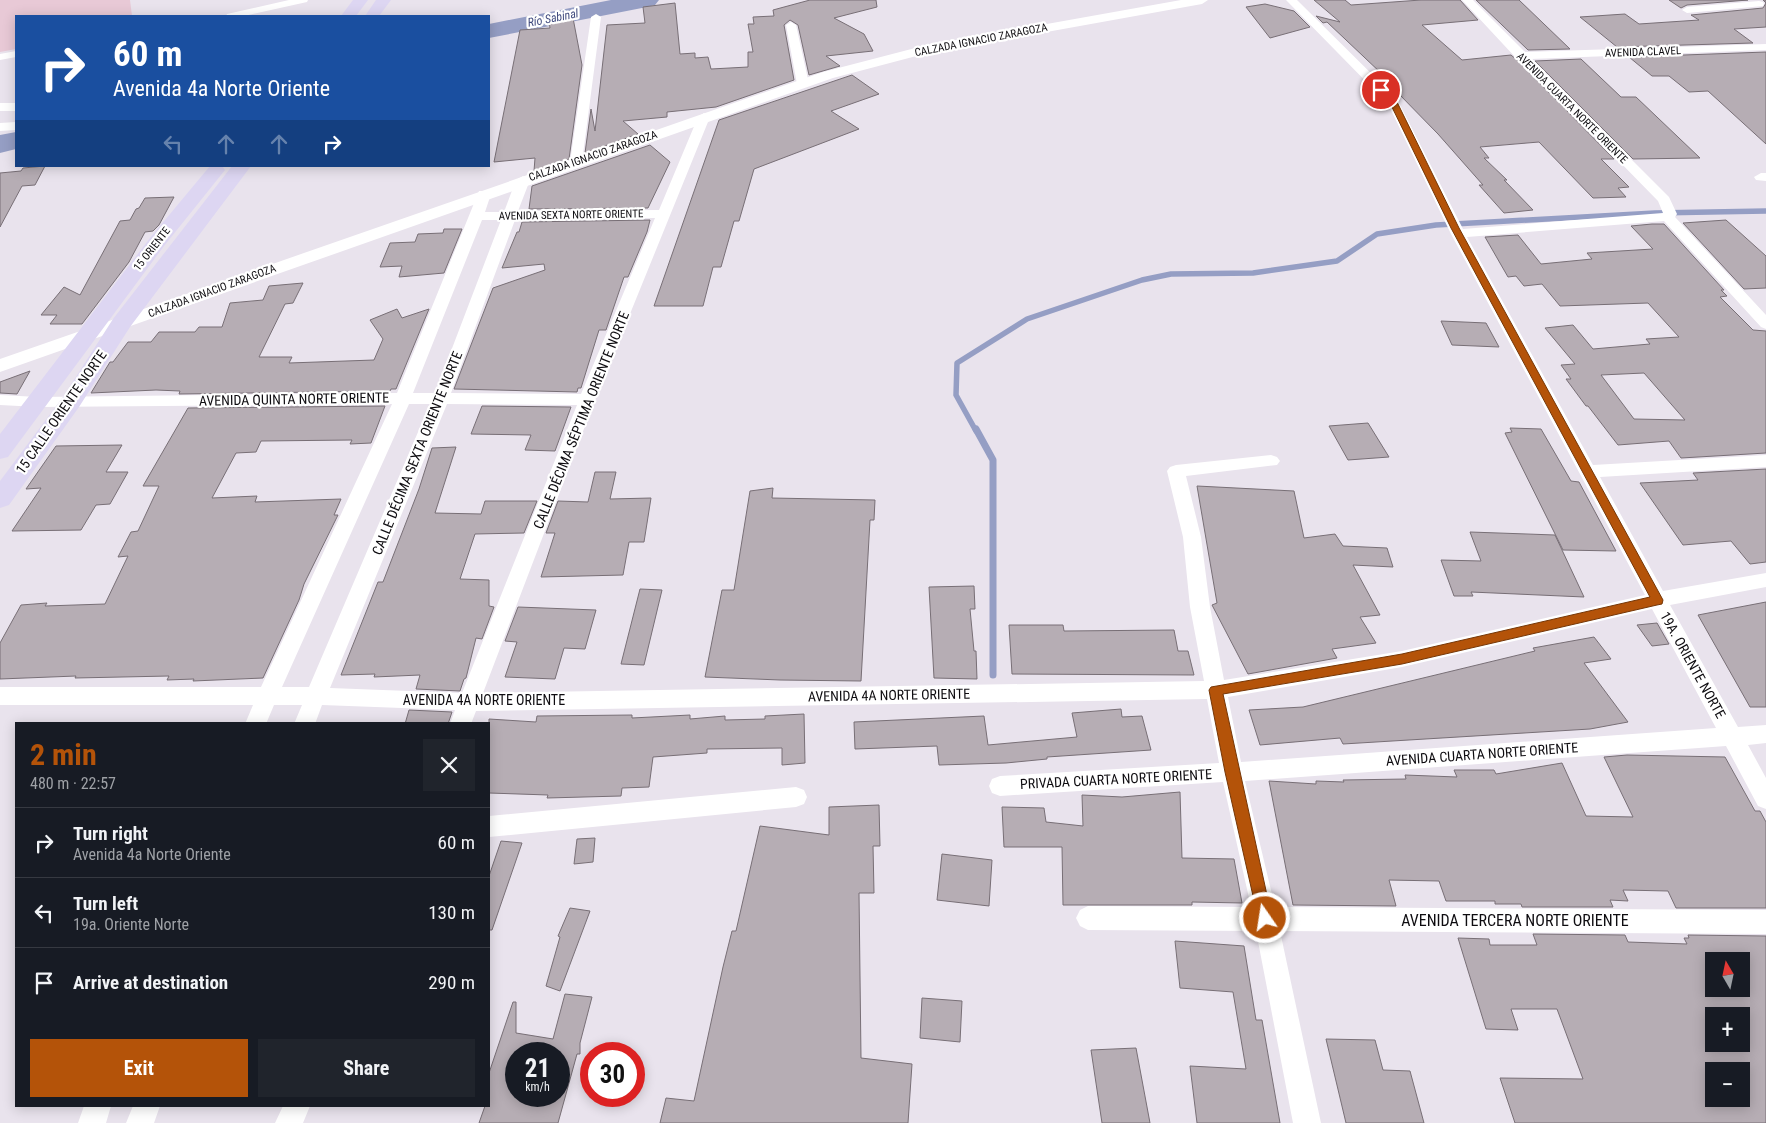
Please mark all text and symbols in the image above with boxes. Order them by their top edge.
water label: Río Sabinal [526,6,580,30]
street label: CALZADA IGNACIO ZARAGOZA [913,21,1049,59]
text: 60 m [113,34,182,75]
icon: right [30,35,95,100]
street label: AVENIDA CLAVEL [1605,44,1681,60]
street label: AVENIDA CUARTA NORTE ORIENTE [1514,50,1630,166]
pin [1360,69,1402,111]
text: Avenida 4a Norte Oriente [113,76,330,101]
icon: arrive [1367,76,1395,104]
street label: CALZADA IGNACIO ZARAGOZA [527,128,660,184]
icon: left [159,130,187,158]
icon: ahead [212,130,240,158]
icon: ahead [265,130,293,158]
icon: right [318,130,346,158]
street label: AVENIDA SEXTA NORTE ORIENTE [499,207,644,223]
street label: 15 ORIENTE [131,224,173,273]
street label: CALZADA IGNACIO ZARAGOZA [146,262,278,320]
street label: CALLE DÉCIMA SÉPTIMA ORIENTE NORTE [529,309,632,531]
street label: 15 CALLE ORIENTE NORTE [12,347,110,477]
street label: CALLE DÉCIMA SEXTA ORIENTE NORTE [368,348,465,557]
street label: AVENIDA QUINTA NORTE ORIENTE [199,389,389,409]
street label: 19A. ORIENTE NORTE [1657,609,1729,721]
street label: AVENIDA 4A NORTE ORIENTE [808,686,970,704]
street label: AVENIDA 4A NORTE ORIENTE [403,692,565,708]
text: 2 min [30,737,97,772]
button: close [423,739,475,791]
street label: AVENIDA CUARTA NORTE ORIENTE [1385,739,1579,769]
street label: PRIVADA CUARTA NORTE ORIENTE [1020,766,1212,792]
text: 480 m · 22:57 [30,774,116,793]
text: Turn right [73,822,148,845]
icon: right [30,829,58,857]
text: 60 m [438,831,475,854]
text: Avenida 4a Norte Oriente [73,845,231,864]
position arrow [1238,891,1290,943]
text: Turn left [73,892,138,915]
icon: left [30,899,58,927]
text: 130 m [428,901,475,924]
street label: AVENIDA TERCERA NORTE ORIENTE [1401,911,1629,930]
text: 19a. Oriente Norte [73,915,189,934]
north arrow [1705,952,1750,998]
map controls [1705,952,1750,1107]
icon: arrive [30,969,58,997]
text: Arrive at destination [73,971,228,994]
text: 290 m [428,971,475,994]
button: + [1705,1007,1750,1052]
button: Exit [30,1039,248,1097]
button: Share [258,1039,475,1097]
speed limit sign: 30 [580,1042,645,1107]
text: 21 [525,1054,550,1083]
button: − [1705,1062,1750,1107]
text: km/h [525,1080,550,1094]

